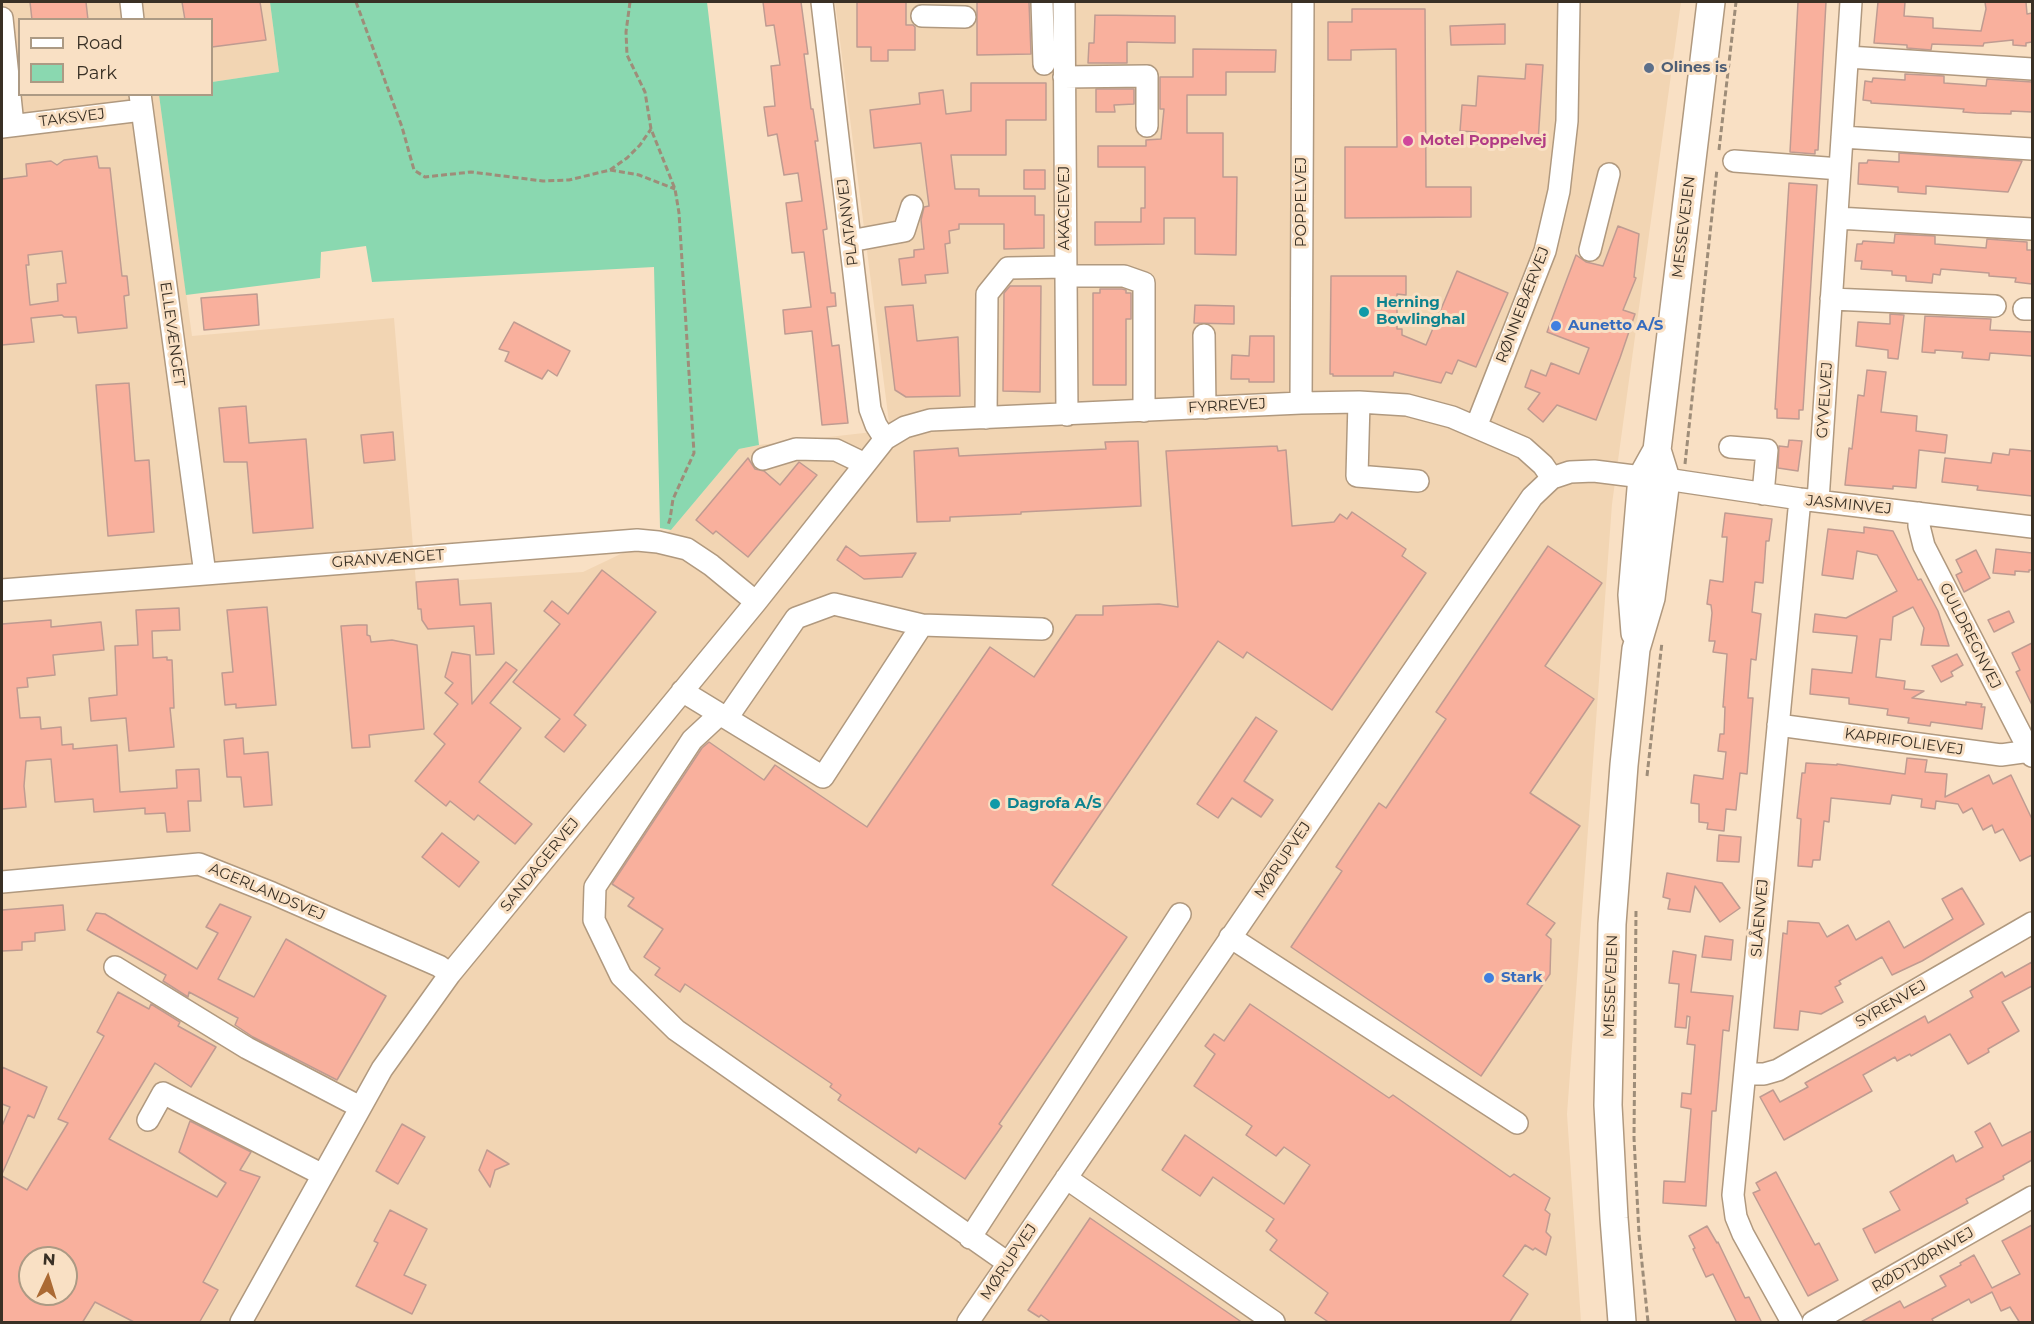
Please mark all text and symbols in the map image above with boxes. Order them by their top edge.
legend [18,18,213,96]
text: Road [76,32,123,54]
place label: Olines is [1661,59,1727,77]
marker: Olines is [1642,61,1656,75]
text: Park [76,62,117,84]
street label: TAKSVEJ [38,105,106,131]
place label: Motel Poppelvej [1420,132,1547,150]
marker: Motel Poppelvej [1401,134,1415,148]
street label: POPPELVEJ [1293,157,1311,247]
street label: AKACIEVEJ [1056,166,1074,250]
street label: MESSEVEJEN [1669,175,1699,279]
street label: PLATANVEJ [834,177,862,267]
street label: RØNNEBÆRVEJ [1493,244,1553,366]
street label: ELLEVÆNGET [156,281,188,387]
place label: Herning Bowlinghal [1376,294,1465,329]
marker: Herning Bowlinghal [1357,305,1371,319]
place label: Aunetto A/S [1568,317,1663,335]
marker: Aunetto A/S [1549,319,1563,333]
street label: GYVELVEJ [1813,361,1837,439]
street label: FYRREVEJ [1188,395,1266,417]
street label: JASMINVEJ [1805,492,1893,518]
street label: GRANVÆNGET [331,546,445,572]
street label: GULDREGNVEJ [1935,580,2005,692]
street label: KAPRIFOLIEVEJ [1843,725,1965,759]
place label: Dagrofa A/S [1007,795,1102,813]
marker: Dagrofa A/S [988,797,1002,811]
street label: SANDAGERVEJ [497,815,583,915]
street label: MØRUPVEJ [1251,819,1315,901]
street label: AGERLANDSVEJ [206,859,328,925]
street label: SLÅENVEJ [1748,878,1772,958]
street label: MESSEVEJEN [1600,934,1622,1038]
place label: Stark [1501,969,1542,987]
marker: Stark [1482,971,1496,985]
street label: SYRENVEJ [1852,976,1930,1032]
street label: MØRUPVEJ [977,1221,1041,1303]
street label: RØDTJØRNVEJ [1869,1223,1977,1297]
north arrow [18,1246,78,1306]
text: N [42,1250,56,1269]

